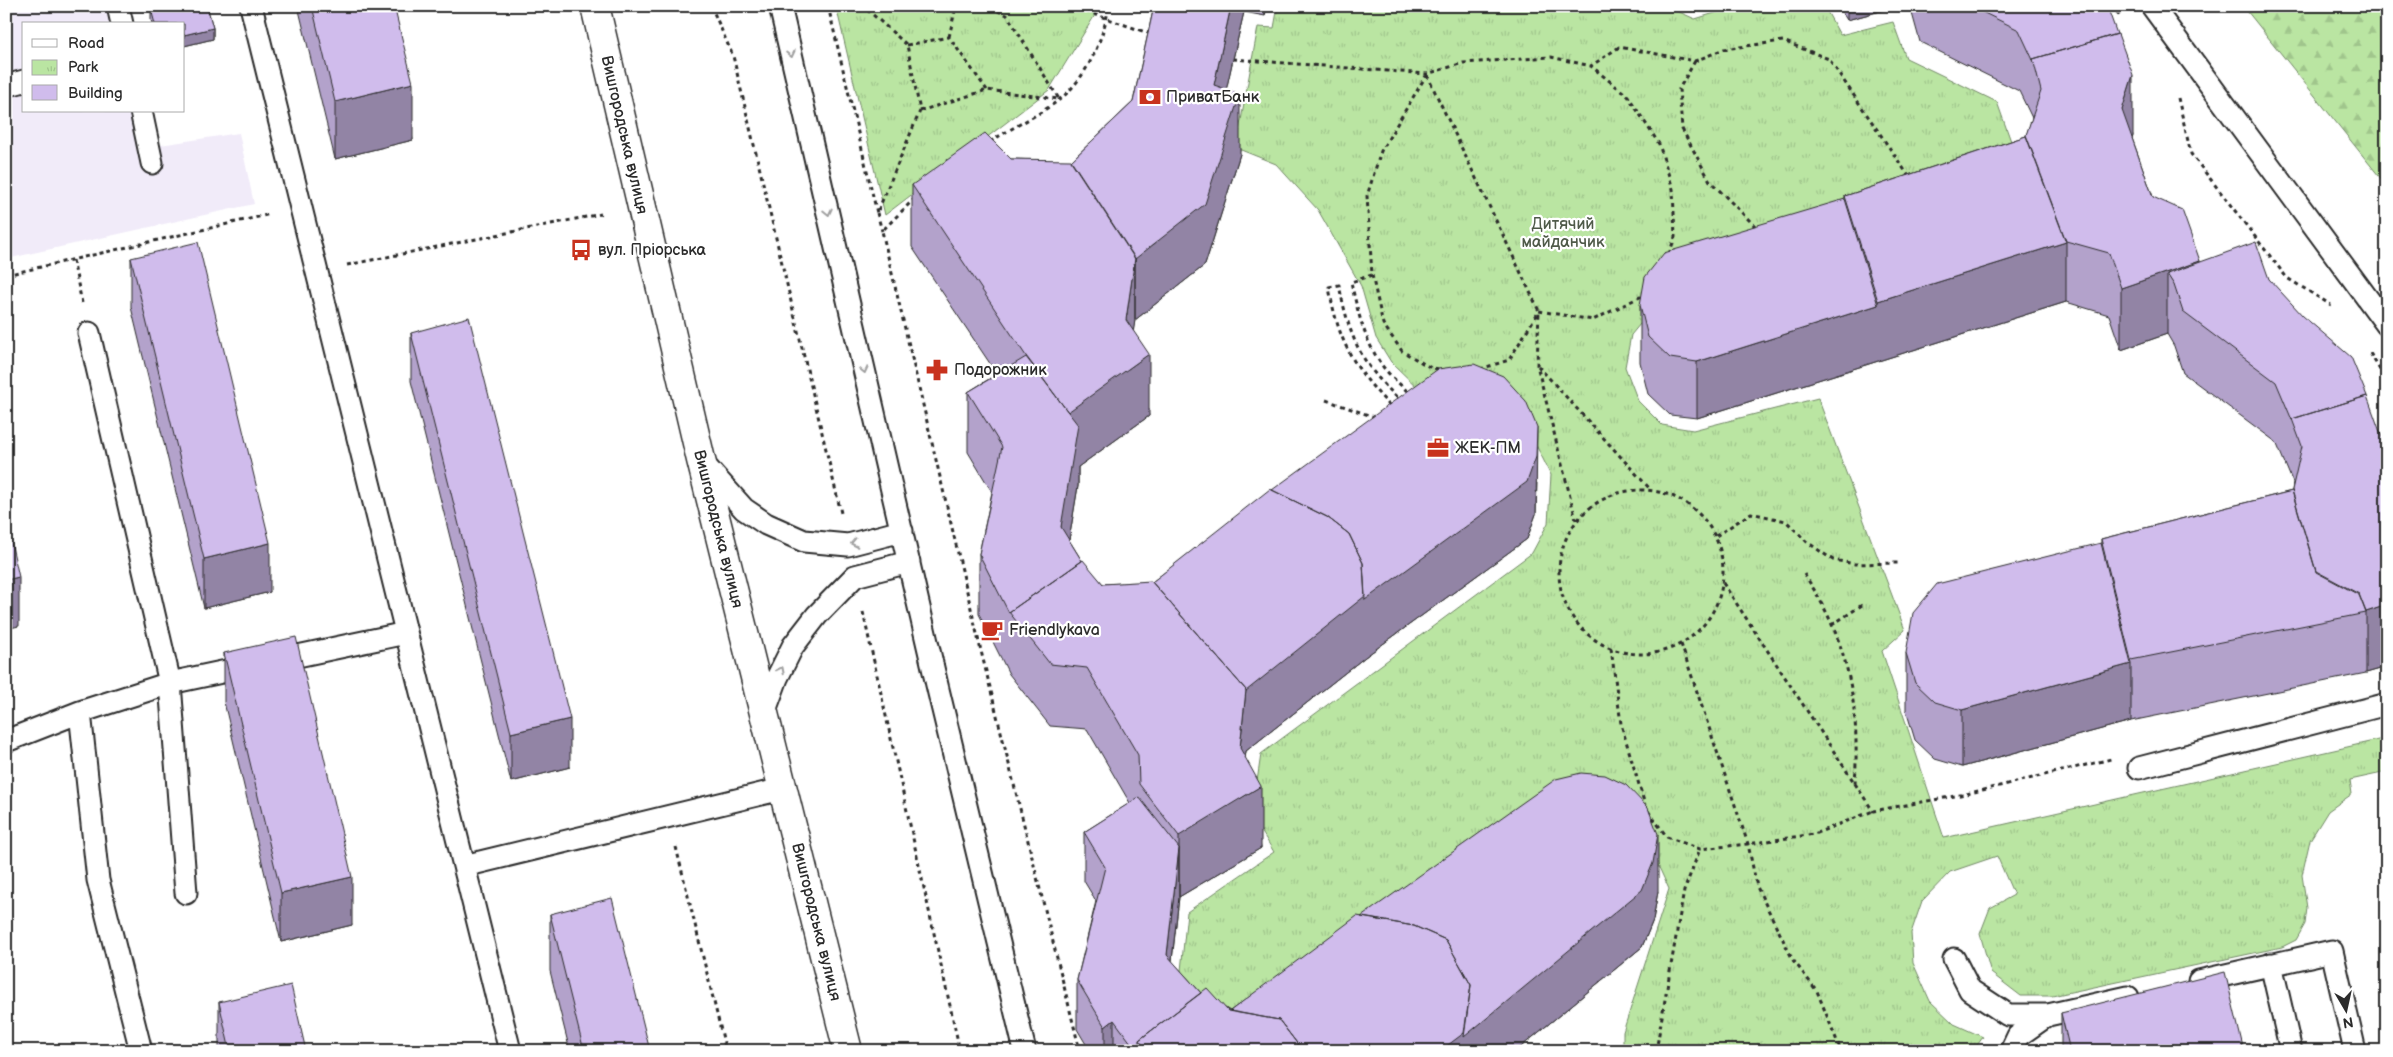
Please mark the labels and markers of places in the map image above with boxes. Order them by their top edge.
bank icon: ПриватБанк [1137,84,1163,110]
place label: ПриватБанк [1166,88,1260,107]
bus stop icon: вул. Пріорська [568,237,594,263]
place label: вул. Пріорська [598,241,707,260]
pharmacy icon: Подорожник [924,357,950,383]
place label: Подорожник [954,361,1047,380]
office icon: ЖЕК-ПМ [1425,435,1451,461]
place label: ЖЕК-ПМ [1455,439,1521,458]
cafe icon: Friendlykava [979,617,1005,643]
place label: Friendlykava [1009,621,1100,640]

